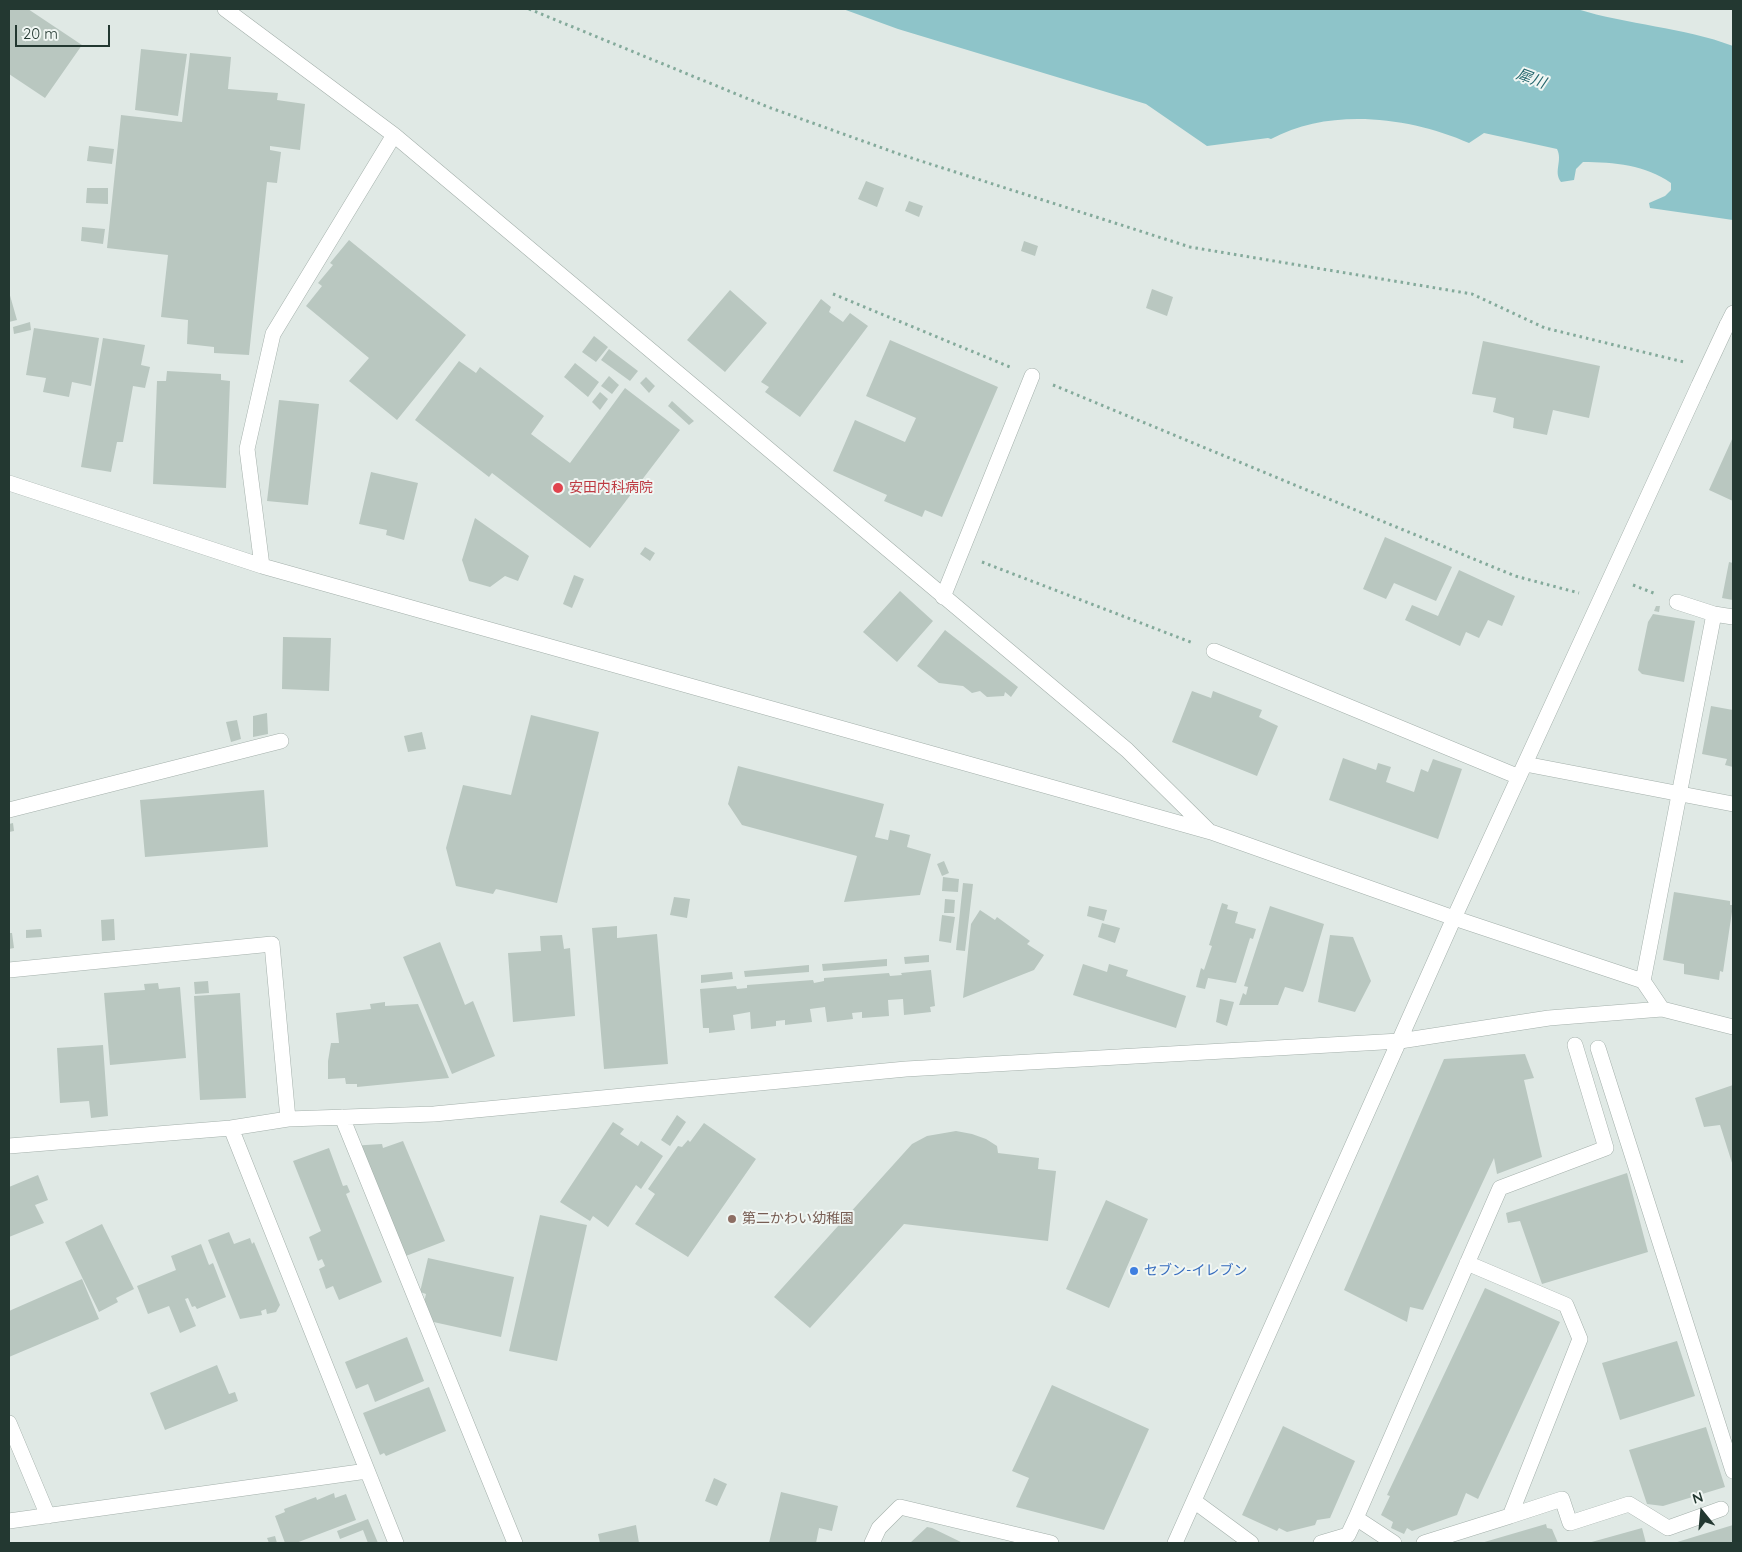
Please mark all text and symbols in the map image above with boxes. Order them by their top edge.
scale bar [18,15,112,47]
text: 20 m [23,24,58,43]
water label: 犀川 [1514,65,1548,93]
place label: 安田内科病院 [569,480,653,496]
marker: 安田内科病院 [551,481,565,495]
place label: 第二かわい幼稚園 [742,1211,854,1227]
marker: 第二かわい幼稚園 [726,1213,738,1225]
place label: セブン-イレブン [1144,1263,1247,1279]
marker: セブン-イレブン [1128,1265,1140,1277]
north arrow [1677,1487,1727,1537]
text: N [1690,1488,1705,1508]

